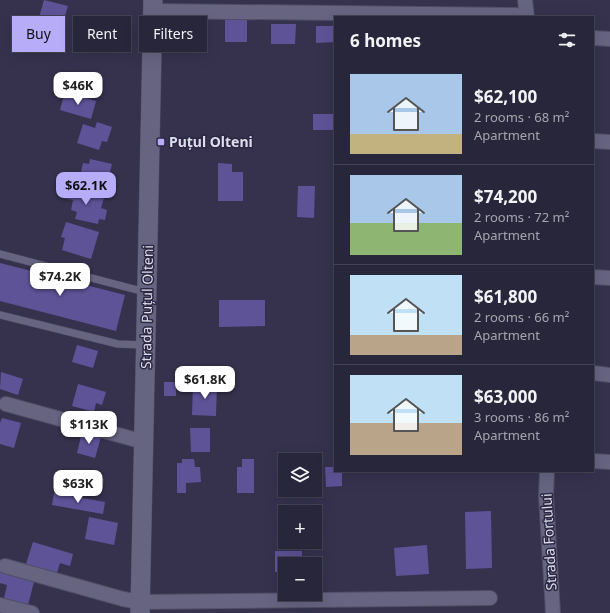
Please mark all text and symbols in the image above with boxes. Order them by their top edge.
chip: Buy [12,16,65,52]
chip: Rent [73,16,131,52]
chip: Filters [139,16,207,52]
text: 6 homes [350,29,421,52]
icon: filters [556,29,578,51]
pin: $46K [54,72,102,106]
text: $46K [63,76,93,94]
text: $62,100 [474,85,537,108]
icon: home [382,90,430,138]
text: 2 rooms · 68 m² [474,108,569,126]
text: Apartment [474,126,540,144]
place label: Puțul Olteni [169,132,253,151]
marker: Puțul Olteni [156,137,166,147]
pin: $62.1K [53,172,119,206]
text: $62.1K [65,176,107,194]
text: $74,200 [474,185,537,208]
icon: home [382,191,430,239]
text: 2 rooms · 72 m² [474,208,569,226]
text: Apartment [474,226,540,244]
street label: Strada Puțul Olteni [136,245,157,369]
pin: $74.2K [27,263,93,297]
text: $74.2K [39,267,81,285]
text: $61,800 [474,285,537,308]
icon: home [382,291,430,339]
text: 2 rooms · 66 m² [474,308,569,326]
text: Apartment [474,326,540,344]
pin: $61.8K [172,366,238,400]
text: $61.8K [184,370,226,388]
text: $63,000 [474,385,537,408]
icon: home [382,391,430,439]
text: 3 rooms · 86 m² [474,408,569,426]
pin: $113K [61,411,117,445]
text: $113K [70,415,108,433]
text: Apartment [474,426,540,444]
map controls [278,453,322,601]
button: layers [278,453,322,497]
pin: $63K [54,470,102,504]
text: $63K [63,474,93,492]
street label: Strada Fortului [536,493,561,591]
button: + [278,505,322,549]
button: − [278,557,322,601]

